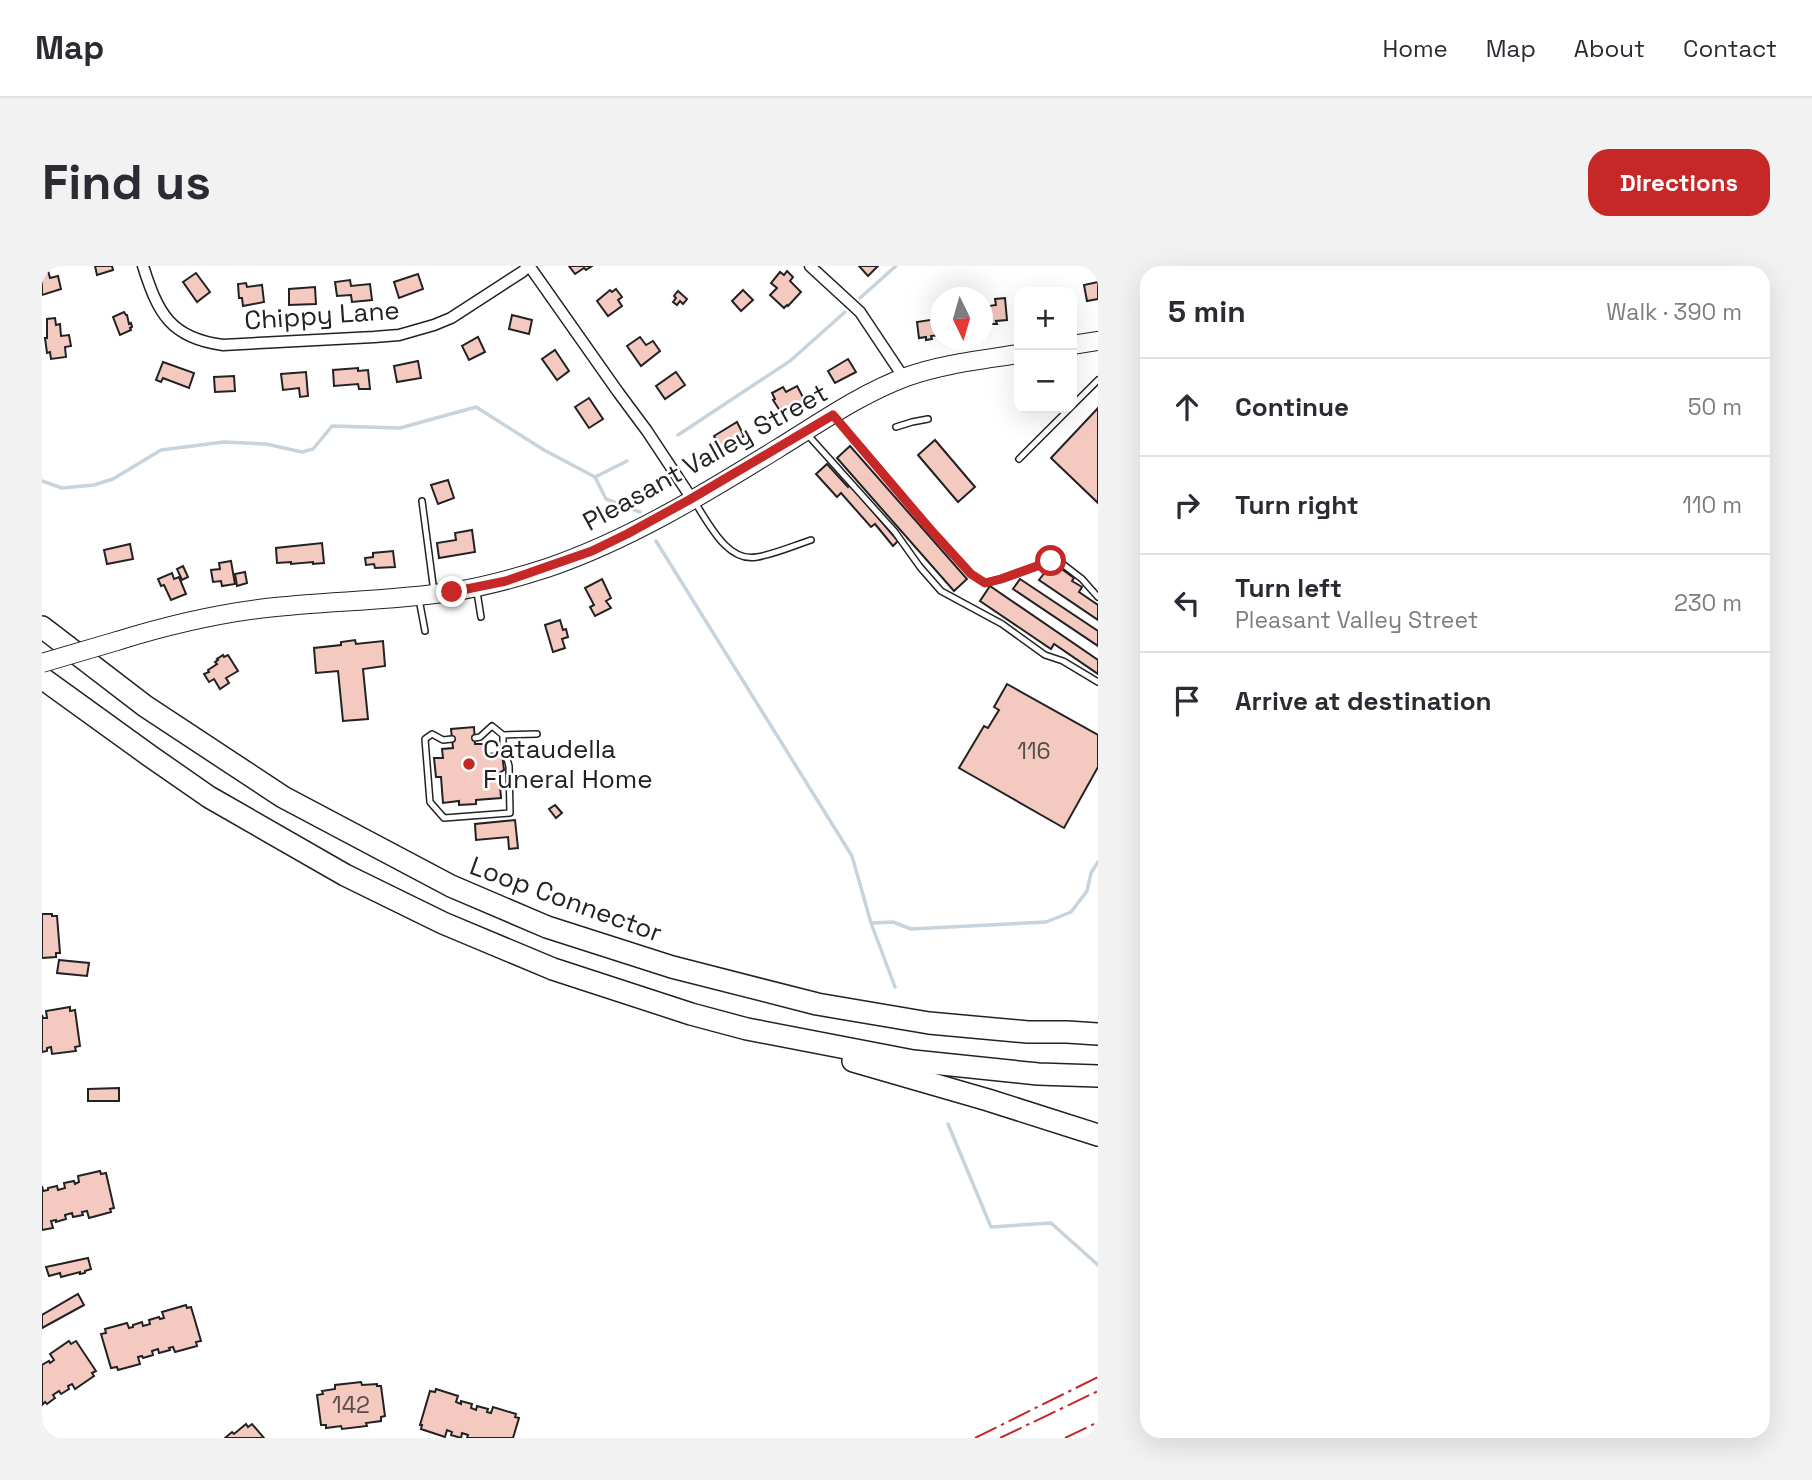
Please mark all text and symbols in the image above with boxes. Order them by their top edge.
text: Map [35,27,104,69]
text: Home [1382,33,1448,64]
text: Map [1486,33,1536,64]
text: About [1574,33,1645,64]
text: Contact [1683,33,1777,64]
button: Directions [1588,149,1770,216]
text: Find us [42,151,211,213]
north arrow [930,287,993,350]
map controls [1014,287,1077,413]
button: + [1014,287,1077,350]
text: 5 min [1168,292,1246,331]
street label: Chippy Lane [243,293,401,337]
text: Walk · 390 m [1606,297,1742,327]
button: − [1014,350,1077,413]
street label: Pleasant Valley Street [577,375,833,539]
icon: ahead [1168,388,1206,426]
text: Continue [1235,390,1349,424]
text: 50 m [1688,392,1742,422]
icon: right [1168,486,1206,524]
text: Turn right [1235,488,1359,522]
text: 110 m [1682,490,1742,520]
route start [1035,545,1066,576]
text: Turn left [1235,571,1342,605]
route end [436,576,467,607]
icon: left [1168,584,1206,622]
text: 230 m [1674,588,1742,618]
text: Pleasant Valley Street [1235,605,1478,635]
icon: arrive [1168,682,1206,720]
text: Arrive at destination [1235,684,1492,718]
place label: Cataudella Funeral Home [483,732,653,796]
house number: 116 [1017,736,1051,766]
marker: Cataudella Funeral Home [461,756,477,772]
street label: Loop Connector [465,848,667,950]
house number: 142 [332,1390,370,1420]

